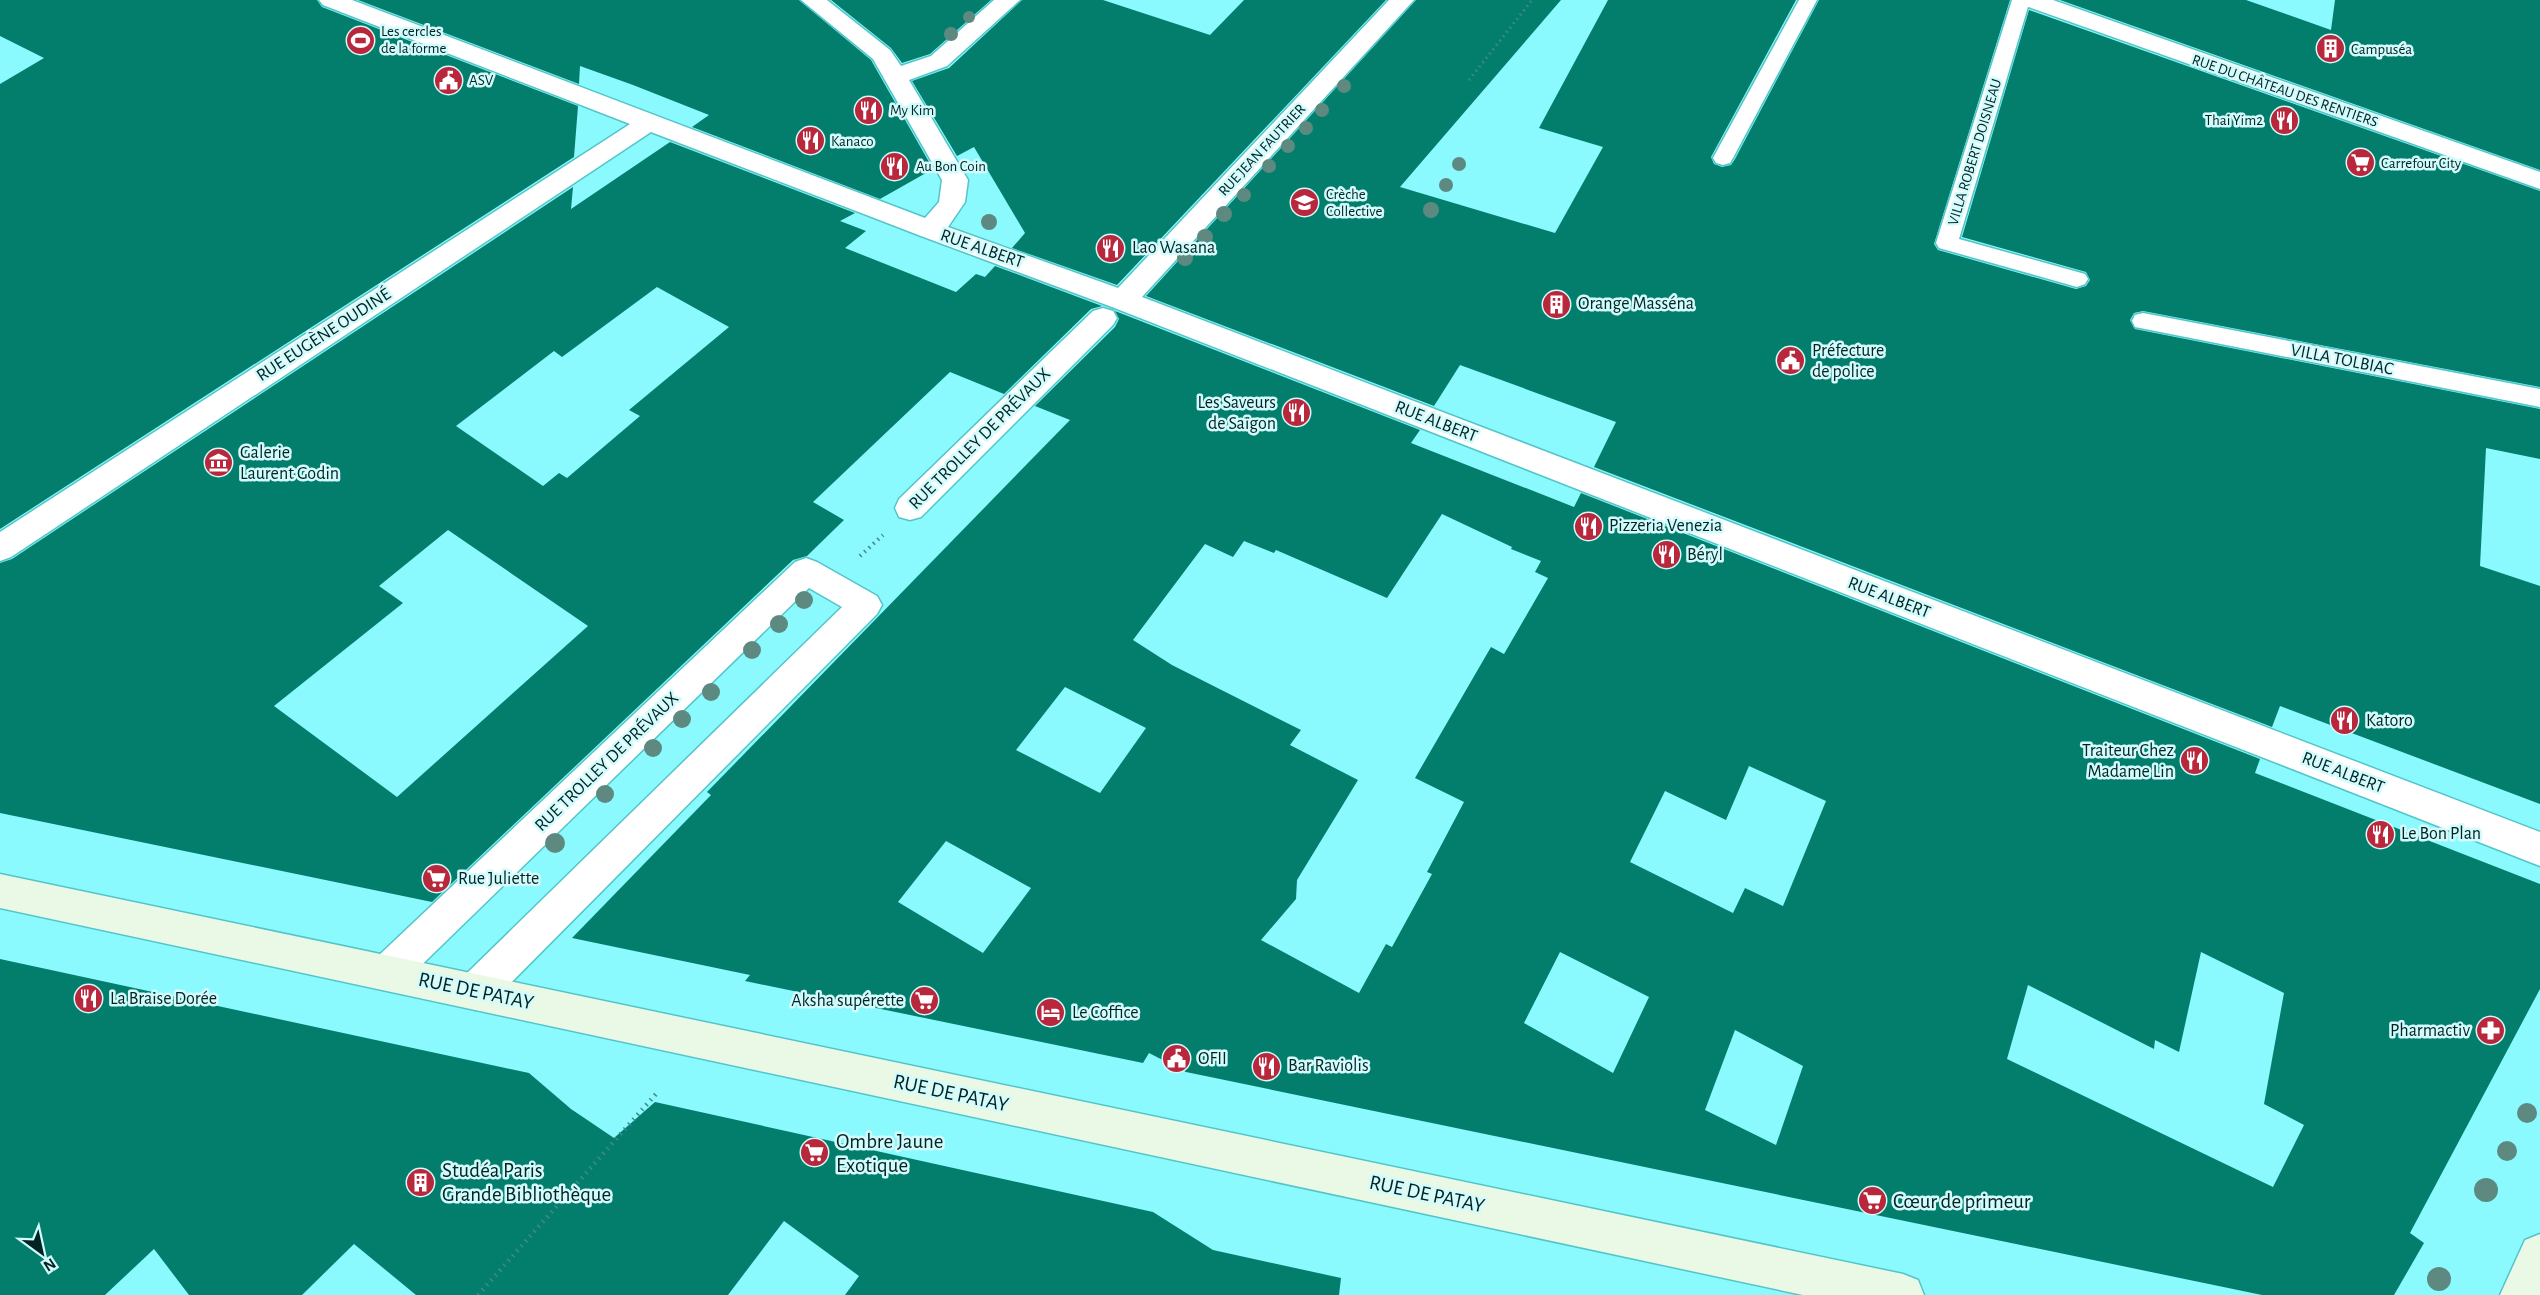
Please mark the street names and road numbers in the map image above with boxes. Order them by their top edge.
street label: RUE DU CHÂTEAU DES RENTIERS [2190,51,2380,130]
street label: VILLA ROBERT DOISNEAU [1946,77,2004,227]
street label: RUE JEAN FAUTRIER [1216,101,1308,199]
street label: RUE ALBERT [938,226,1026,272]
street label: RUE EUGÈNE OUDINÉ [252,282,395,385]
street label: VILLA TOLBIAC [2289,341,2395,379]
street label: RUE TROLLEY DE PRÉVAUX [904,362,1054,513]
street label: RUE ALBERT [1392,398,1480,446]
street label: RUE ALBERT [1845,574,1933,622]
street label: RUE TROLLEY DE PRÉVAUX [530,687,682,835]
street label: RUE ALBERT [2299,749,2387,797]
street label: RUE DE PATAY [416,969,536,1013]
street label: RUE DE PATAY [891,1071,1011,1115]
street label: RUE DE PATAY [1367,1172,1487,1216]

